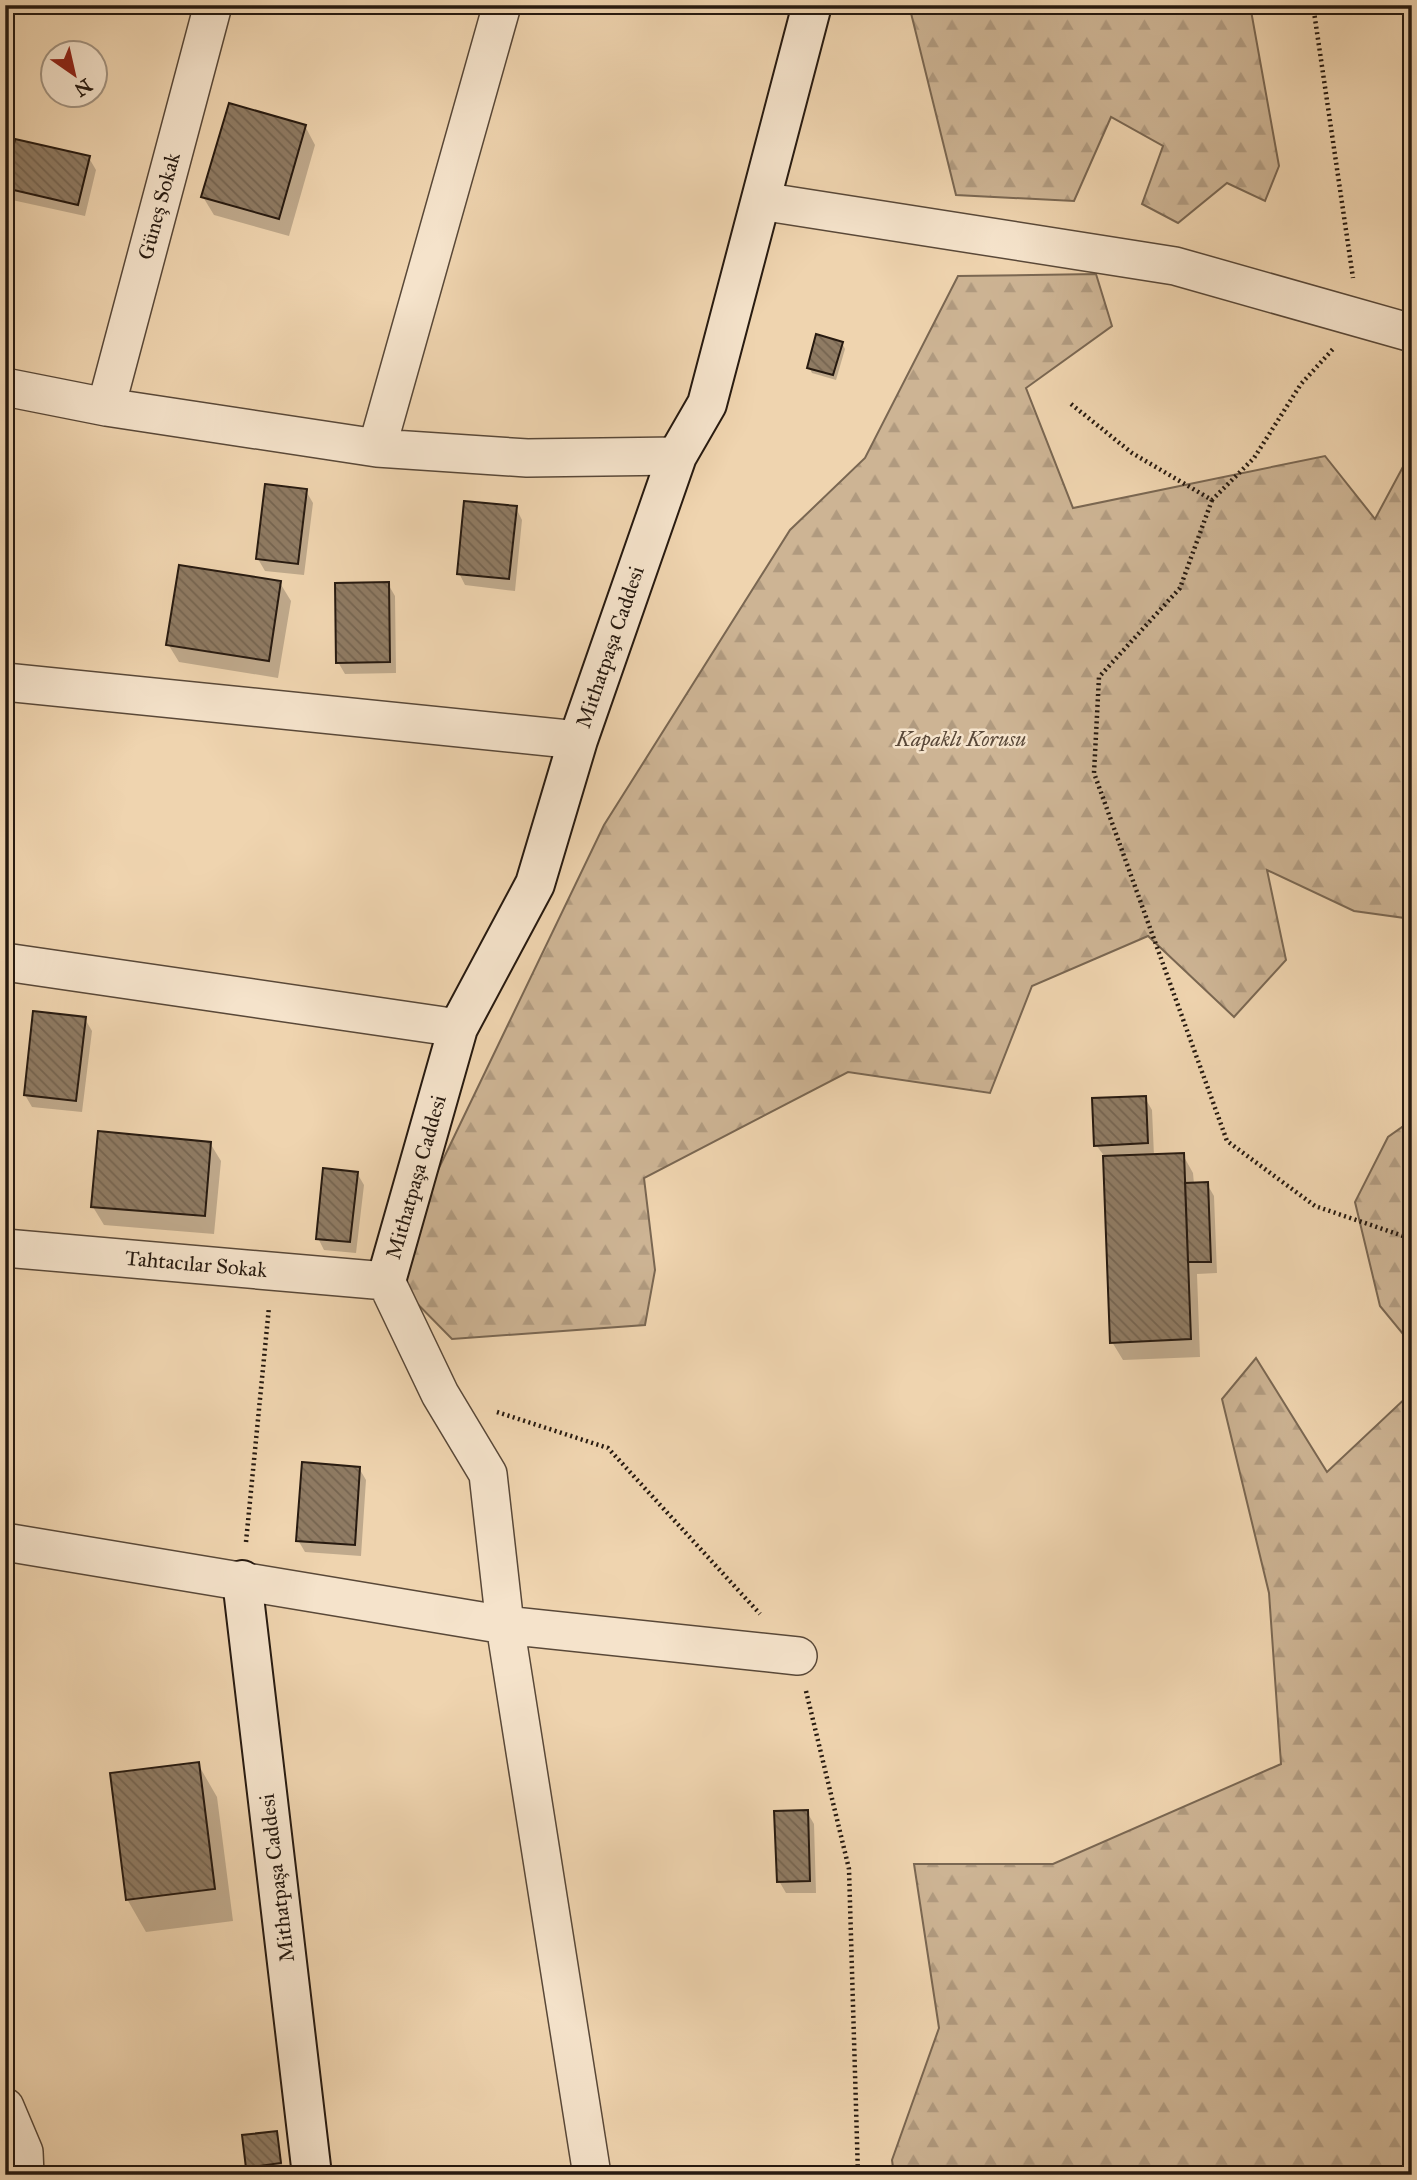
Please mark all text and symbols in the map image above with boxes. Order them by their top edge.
north arrow [38,38,108,108]
text: N [70,74,96,102]
street label: Güneş Sokak [132,149,186,262]
street label: Mithatpaşa Caddesi [570,562,650,731]
park label: Kapaklı Korusu [895,726,1026,752]
street label: Mithatpaşa Caddesi [380,1092,452,1262]
street label: Tahtacılar Sokak [124,1245,268,1283]
street label: Mithatpaşa Caddesi [254,1792,300,1964]

